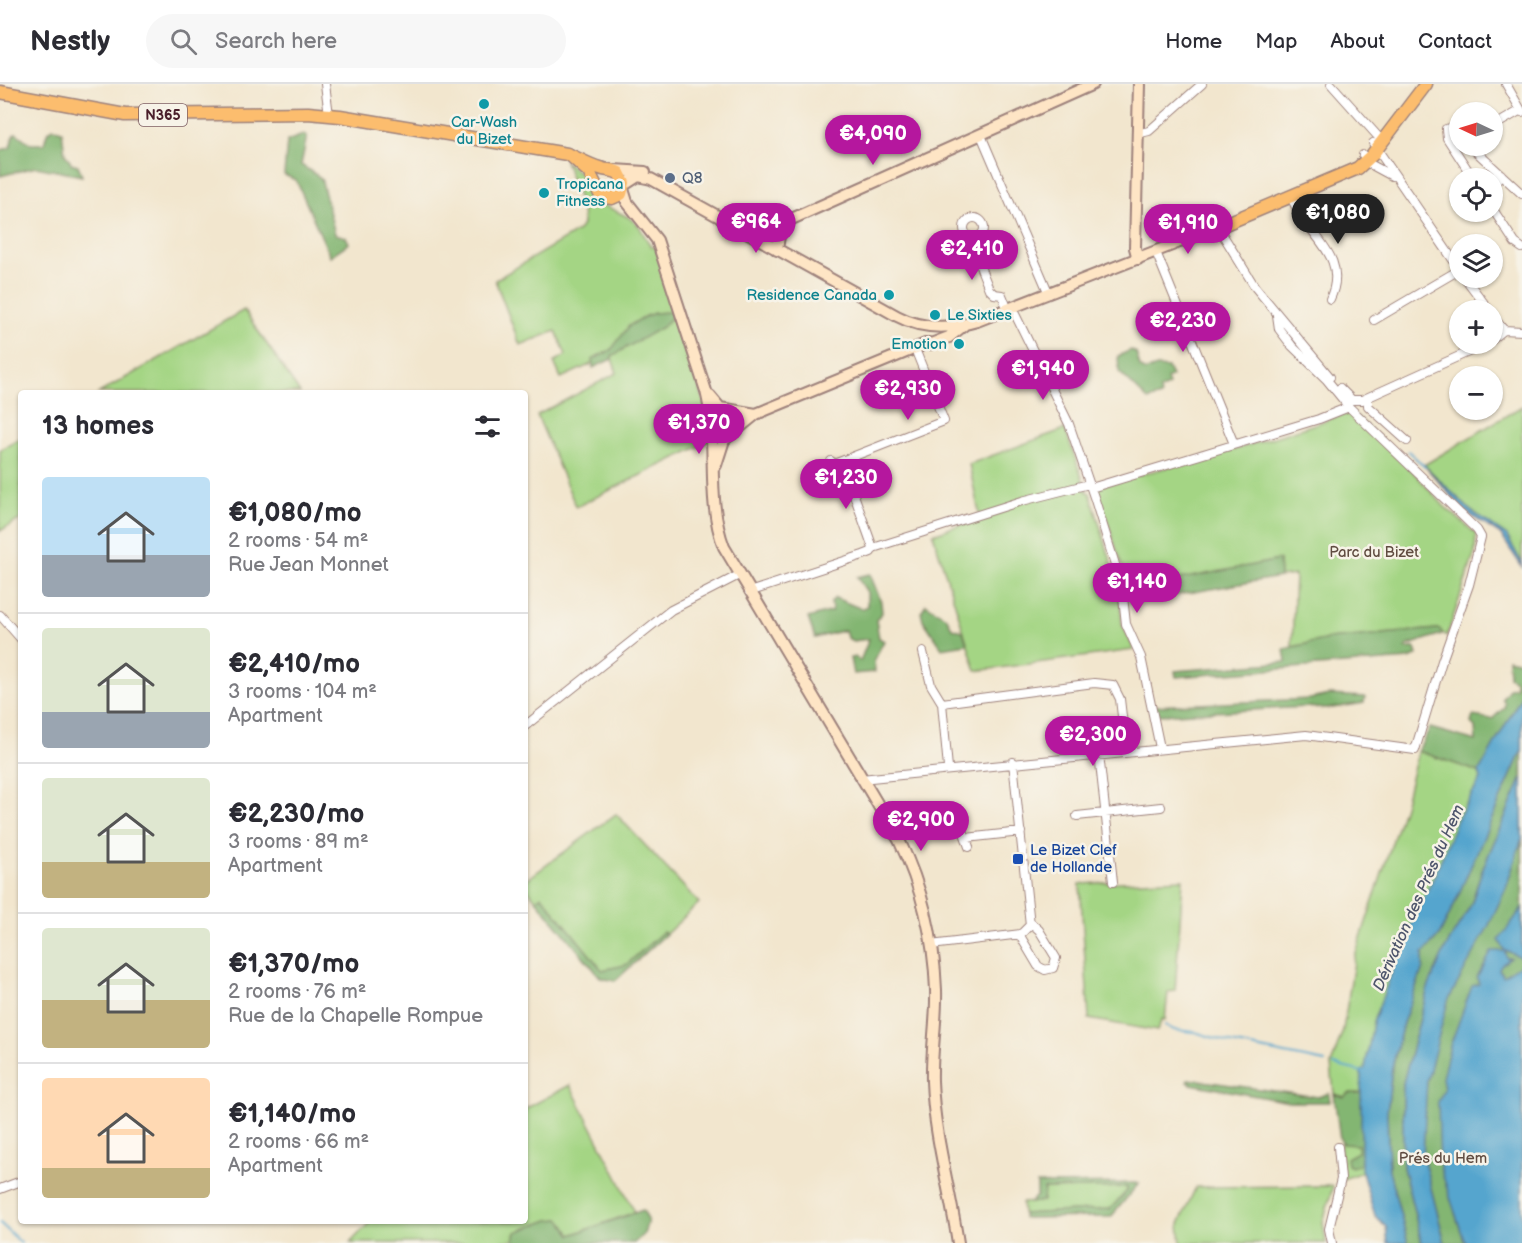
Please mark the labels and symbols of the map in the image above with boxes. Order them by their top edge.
marker: Car-Wash du Bizet [477,97,491,111]
north arrow [1449,102,1503,156]
road number: N365 [139,104,187,126]
place label: Car-Wash du Bizet [451,113,517,149]
pin: €4,090 [824,115,922,166]
place label: Q8 [682,169,703,188]
marker: Q8 [663,171,677,185]
place label: Tropicana Fitness [556,175,624,211]
marker: Tropicana Fitness [537,186,551,200]
pin: €1,080 [1289,194,1387,245]
pin: €964 [720,203,792,254]
pin: €1,910 [1139,204,1237,255]
pin: €2,410 [923,230,1021,281]
place label: Residence Canada [746,286,877,305]
marker: Residence Canada [882,288,896,302]
pin: €2,230 [1134,302,1232,353]
place label: Le Sixties [947,306,1012,325]
marker: Le Sixties [928,308,942,322]
place label: Emotion [891,335,947,354]
marker: Emotion [952,337,966,351]
pin: €1,940 [994,350,1092,401]
pin: €2,930 [859,370,957,421]
pin: €1,370 [650,404,748,455]
pin: €1,230 [797,459,895,510]
park label: Parc du Bizet [1329,543,1419,562]
pin: €1,140 [1088,563,1186,614]
pin: €2,300 [1044,716,1142,767]
pin: €2,900 [872,801,970,852]
water label: Dérivation des Prés du Hem [1369,802,1469,994]
place label: Le Bizet Clef de Hollande [1030,841,1117,877]
marker: Le Bizet Clef de Hollande [1011,852,1025,866]
park label: Prés du Hem [1399,1149,1487,1168]

